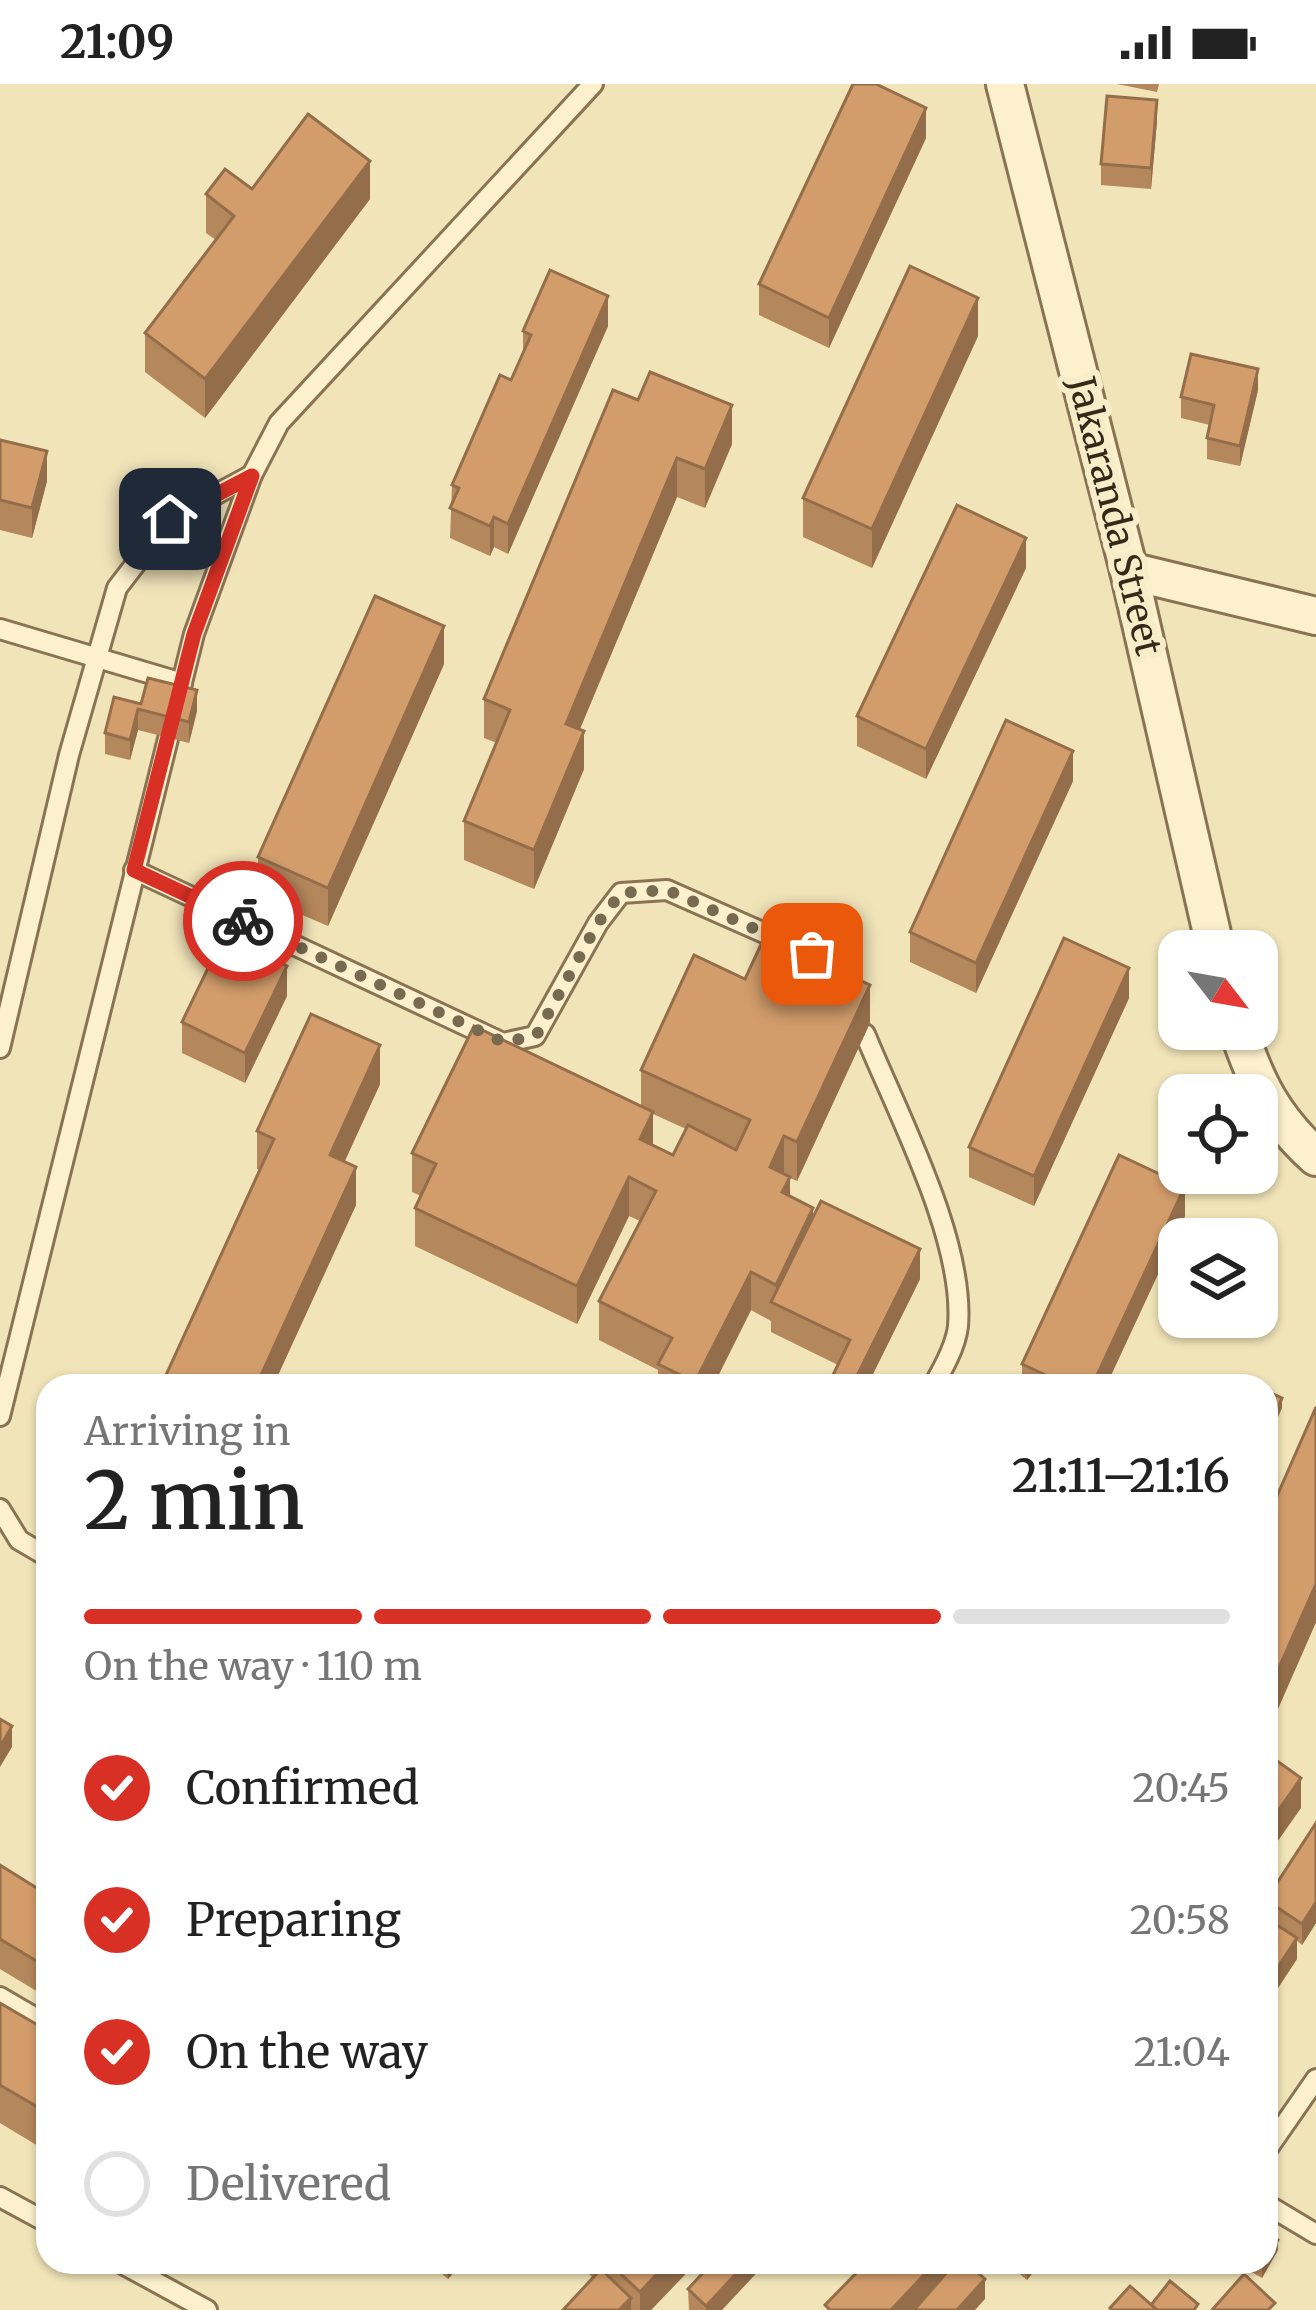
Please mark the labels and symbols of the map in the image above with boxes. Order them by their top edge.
street label: Jakaranda Street [1058,371,1171,660]
pin [119,468,221,570]
courier [183,861,303,981]
pin [761,903,863,1005]
north arrow [1158,930,1278,1050]

